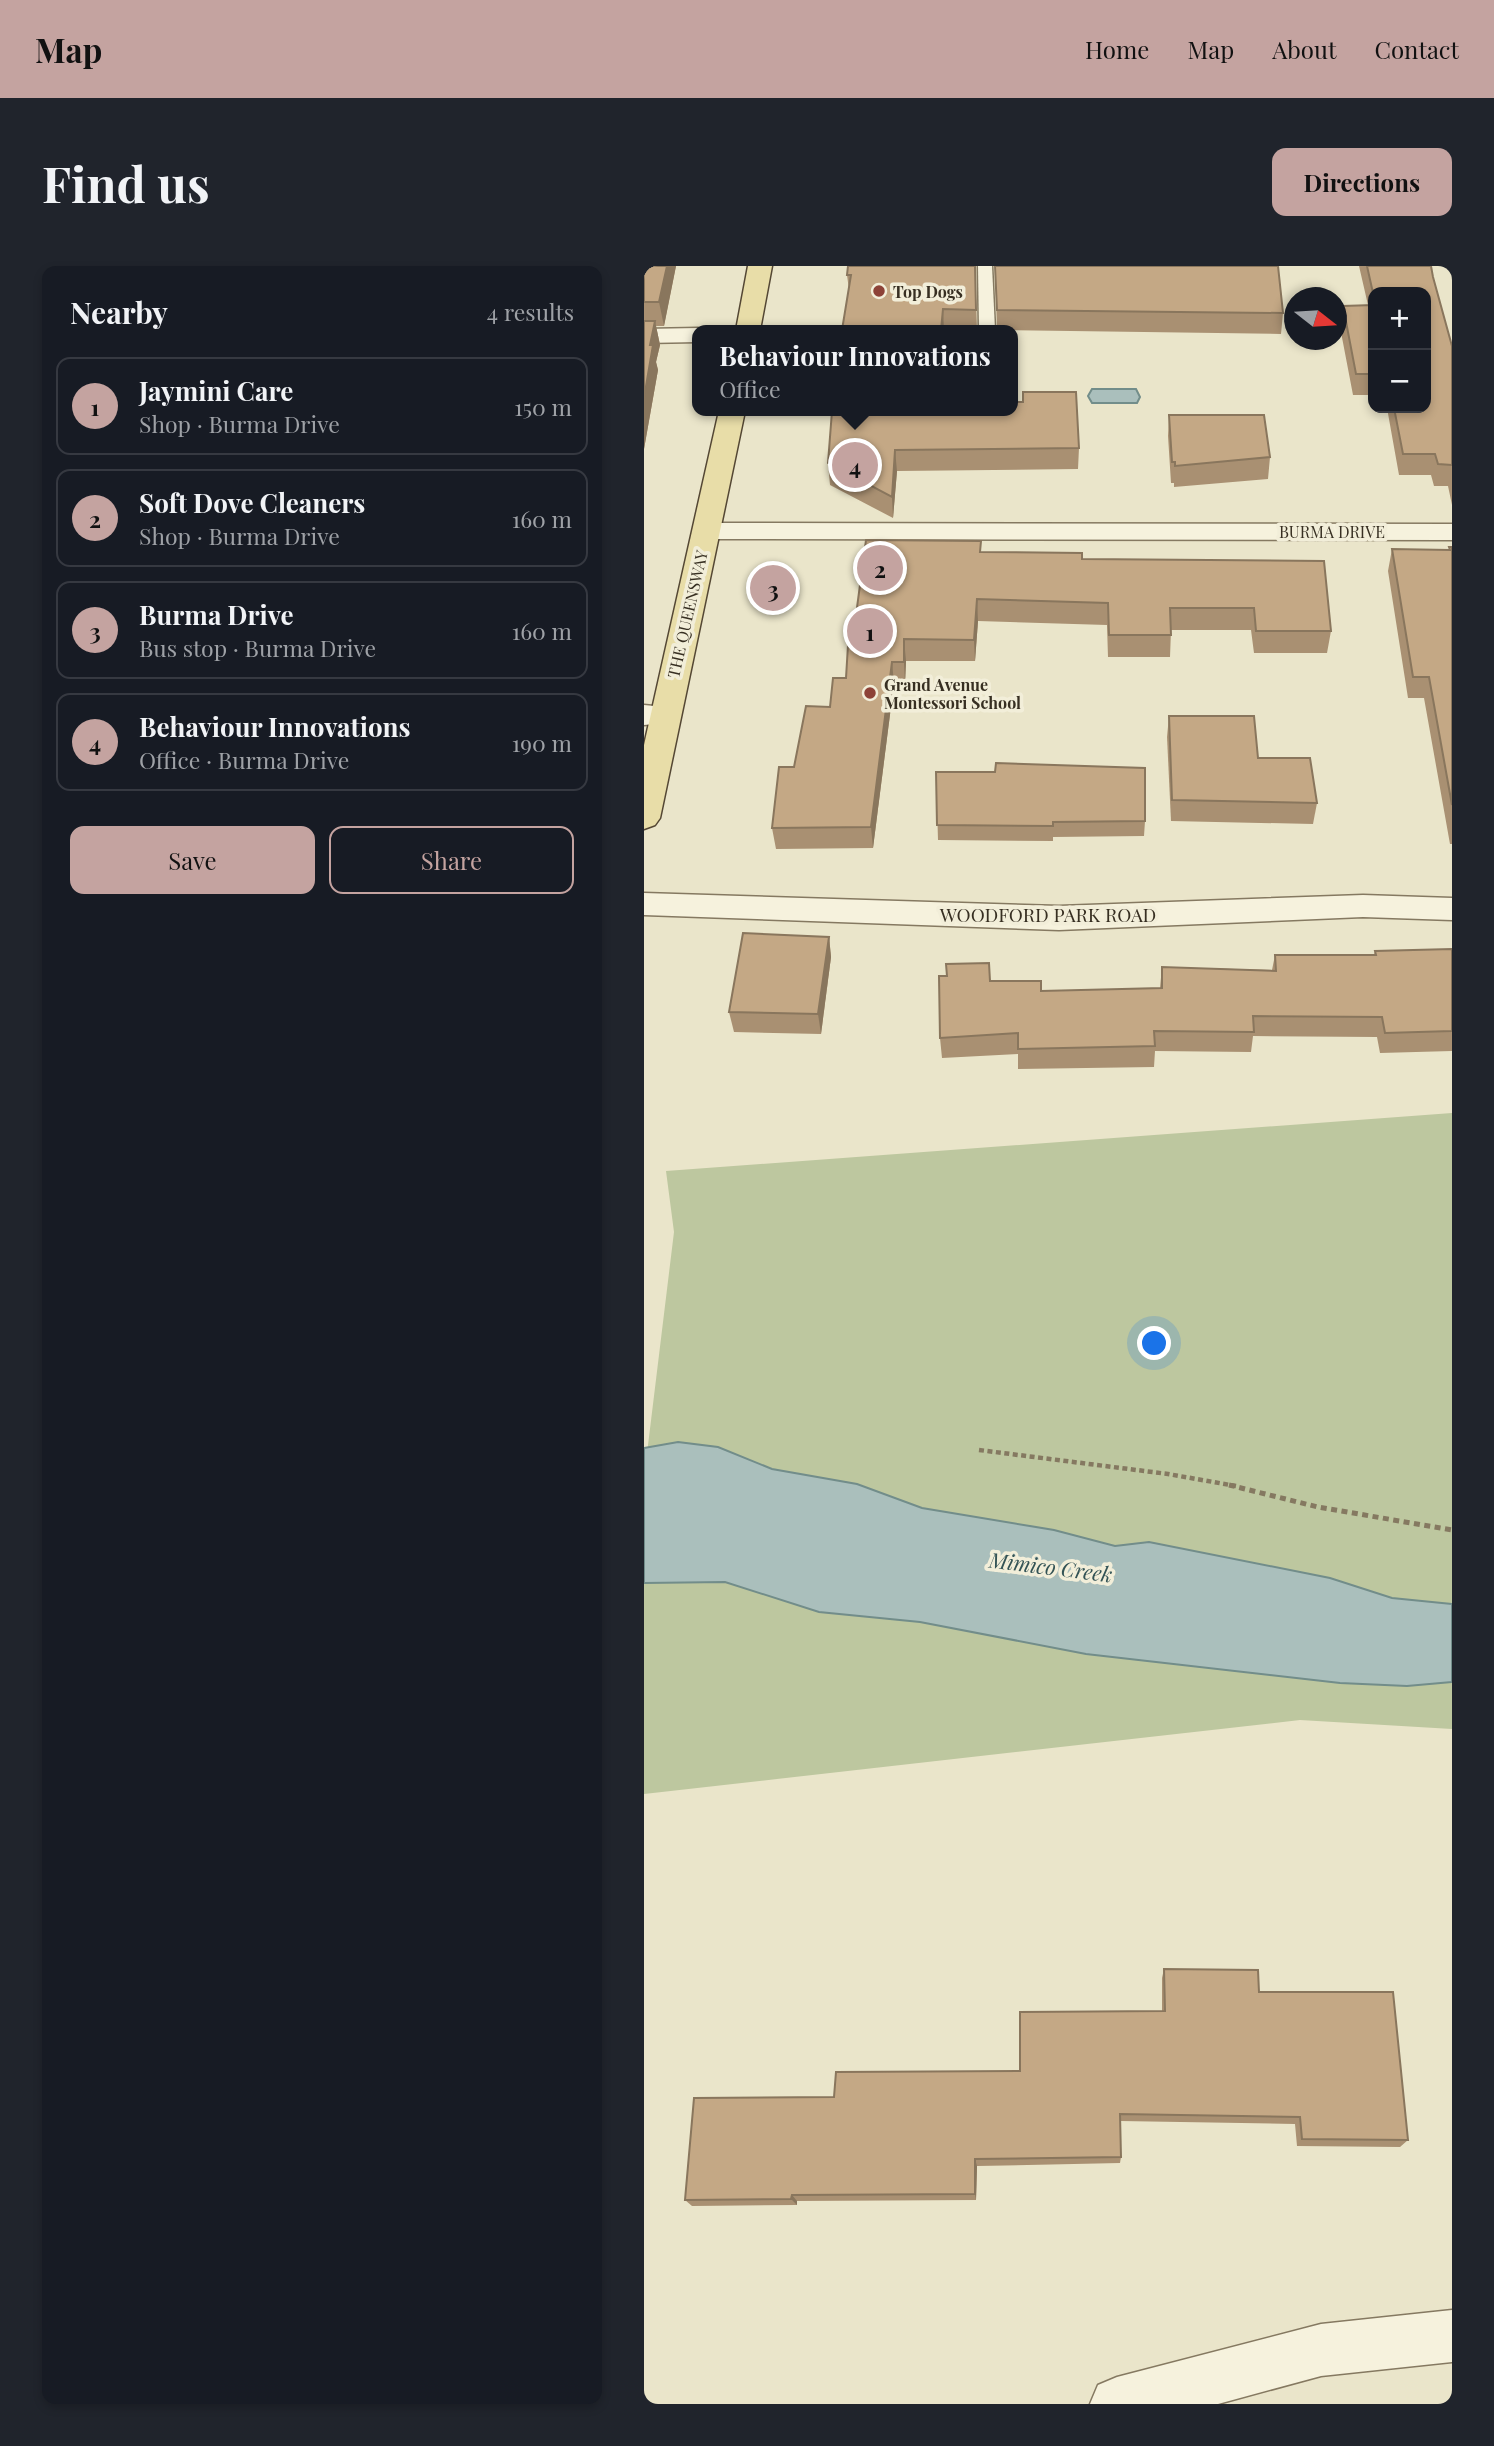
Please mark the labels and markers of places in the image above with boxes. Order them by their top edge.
place label: Top Dogs [893,281,963,302]
marker: Top Dogs [871,283,887,299]
pin: 4 [832,439,878,491]
pin: 2 [857,542,903,594]
pin: 3 [750,562,796,614]
pin: 1 [847,605,893,657]
place label: Grand Avenue Montessori School [884,674,1021,713]
marker: Grand Avenue Montessori School [862,685,878,701]

